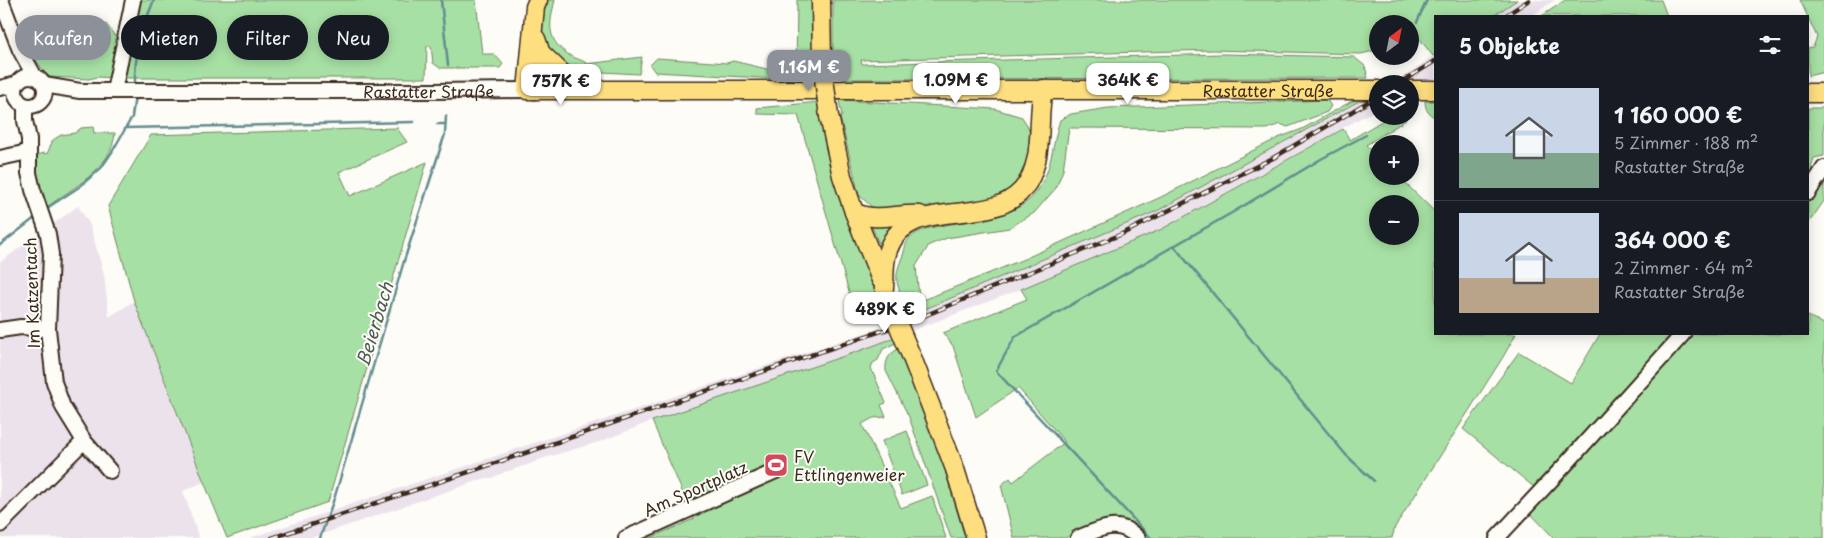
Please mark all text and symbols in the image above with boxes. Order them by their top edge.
chip: Kaufen [15,15,111,60]
chip: Mieten [121,15,217,60]
chip: Filter [227,15,308,60]
chip: Neu [318,15,389,60]
north arrow [1369,15,1419,65]
map controls [1369,15,1419,245]
text: 5 Objekte [1459,29,1560,61]
icon: filters [1756,31,1784,59]
pin: 1.16M € [763,49,855,92]
text: 1.16M € [778,54,840,78]
pin: 1.09M € [910,62,1002,105]
pin: 364K € [1087,62,1169,105]
pin: 757K € [520,64,602,106]
text: 1.09M € [924,67,988,91]
text: 364K € [1097,67,1159,91]
text: 757K € [532,68,590,92]
button: layers [1369,75,1419,125]
street label: Rastatter Straße [363,78,494,103]
street label: Rastatter Straße [1203,78,1333,102]
text: 1 160 000 € [1614,98,1742,130]
icon: home [1499,108,1559,168]
text: 5 Zimmer · 188 m² [1614,130,1758,154]
button: + [1369,135,1419,185]
text: Rastatter Straße [1614,154,1745,178]
button: − [1369,195,1419,245]
text: 364 000 € [1614,223,1731,255]
icon: home [1499,233,1559,293]
street label: Im Katzentach [17,237,45,349]
text: 2 Zimmer · 64 m² [1614,255,1753,279]
water label: Beierbach [348,278,400,369]
text: Rastatter Straße [1614,279,1745,303]
pin: 489K € [844,292,926,334]
text: 489K € [855,296,915,320]
place label: FV Ettlingenweier [794,444,905,486]
sports icon: FV Ettlingenweier [763,452,789,478]
street label: Am Sportplatz [639,454,751,522]

